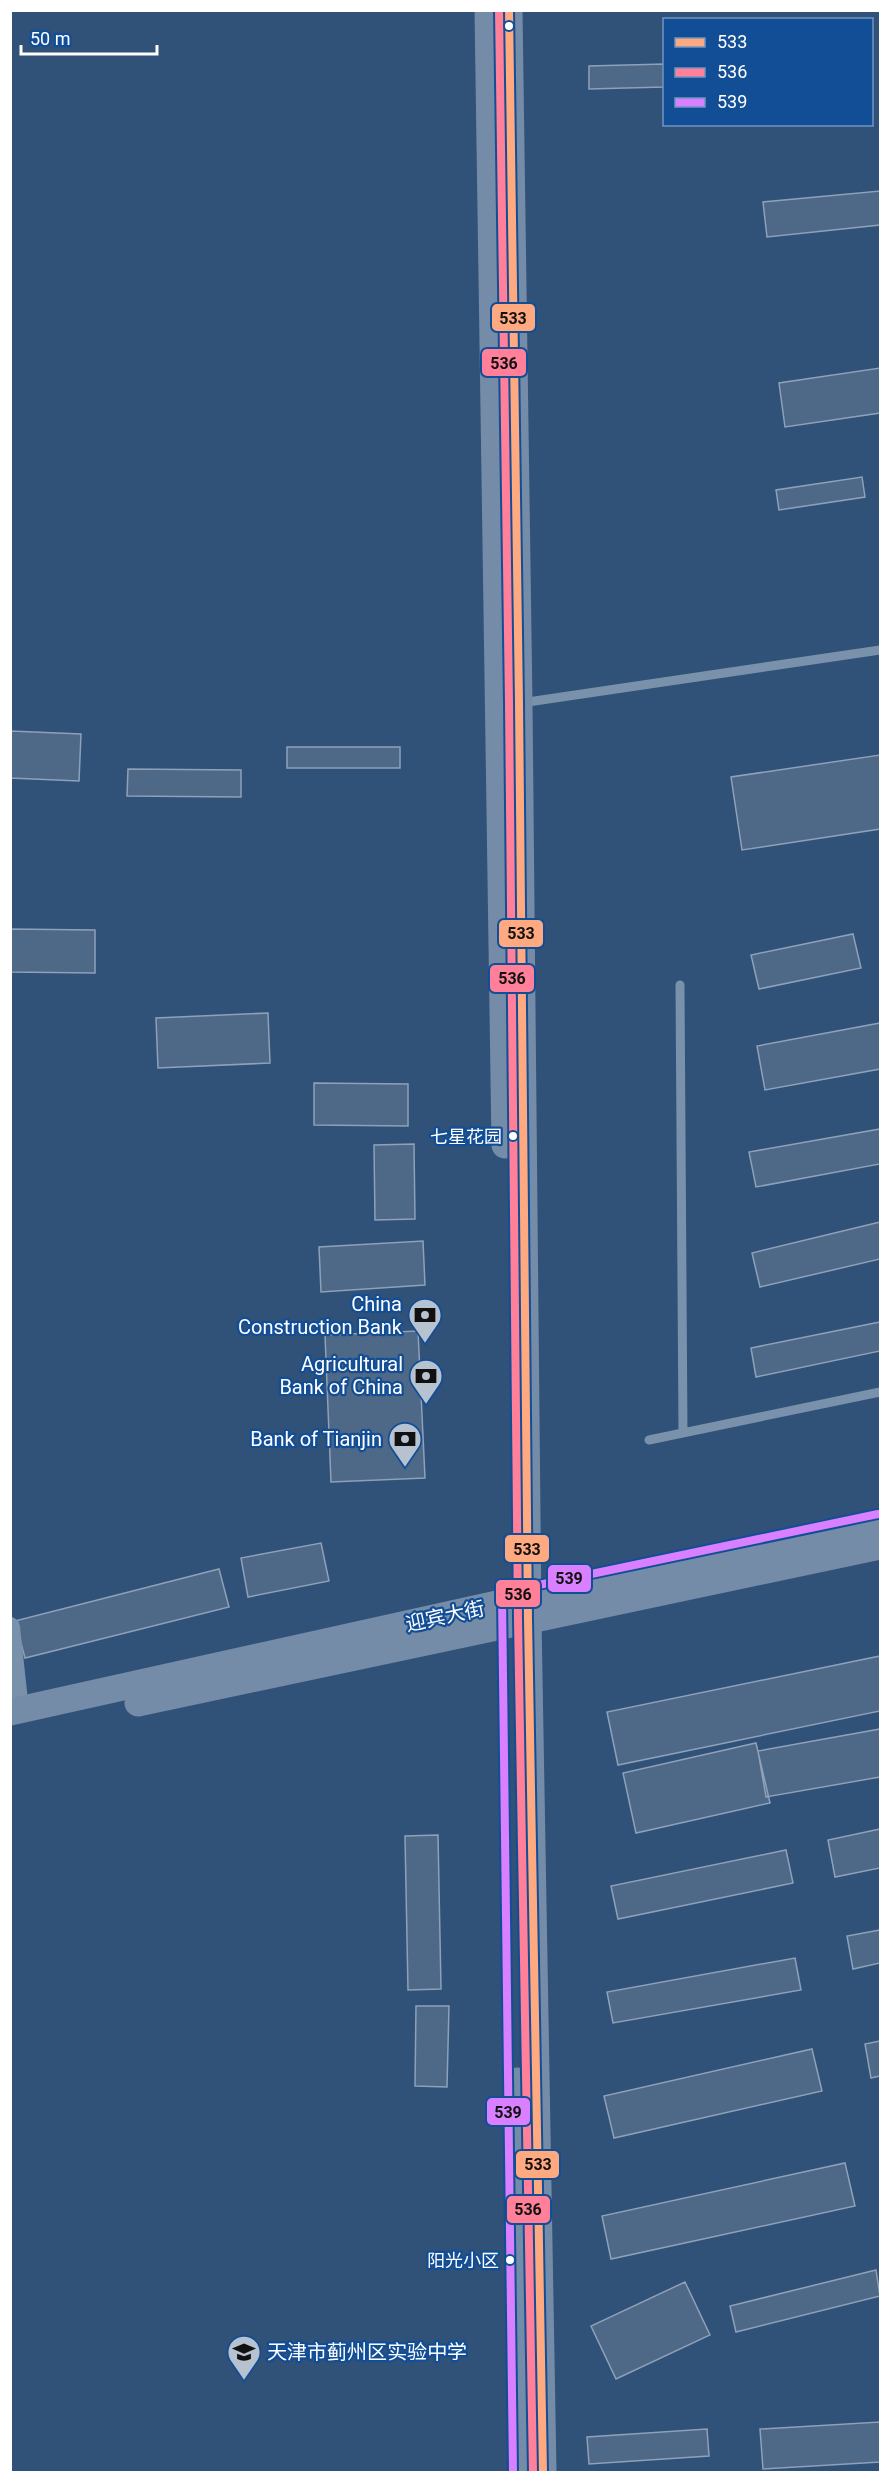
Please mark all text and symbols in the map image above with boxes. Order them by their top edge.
scale bar [21,18,158,56]
legend [663,18,873,126]
unlabelled marker [503,20,515,32]
text: 50 m [30,28,70,49]
text: 533 [717,31,747,52]
text: 536 [717,61,747,82]
text: 539 [717,91,747,112]
line badge: 533 [491,303,536,332]
text: 533 [499,309,527,328]
line badge: 536 [481,348,527,377]
text: 536 [490,354,518,373]
line badge: 533 [498,919,544,948]
text: 533 [507,924,535,943]
line badge: 536 [489,964,535,993]
text: 536 [498,969,526,988]
place label: 七星花园 [430,1126,502,1147]
marker: 七星花园 [507,1130,519,1142]
place label: China Construction Bank [238,1292,403,1339]
bank icon: China Construction Bank [407,1297,443,1344]
place label: Agricultural Bank of China [279,1352,403,1399]
bank icon: Agricultural Bank of China [408,1358,444,1405]
bank icon: Bank of Tianjin [387,1421,423,1468]
place label: Bank of Tianjin [250,1427,382,1451]
line badge: 533 [504,1534,550,1563]
text: 533 [513,1540,541,1559]
line badge: 539 [547,1564,592,1593]
text: 539 [555,1569,583,1588]
line badge: 536 [495,1579,541,1608]
text: 536 [504,1585,532,1604]
street label: 迎宾大街 [403,1596,487,1636]
line badge: 539 [486,2097,531,2126]
text: 539 [494,2103,522,2122]
line badge: 533 [515,2150,560,2179]
text: 533 [524,2155,552,2174]
line badge: 536 [506,2195,551,2224]
text: 536 [514,2200,542,2219]
place label: 阳光小区 [427,2250,499,2271]
marker: 阳光小区 [504,2254,516,2266]
school or university icon: 天津市蓟州区实验中学 [226,2334,262,2381]
place label: 天津市蓟州区实验中学 [267,2340,467,2364]

